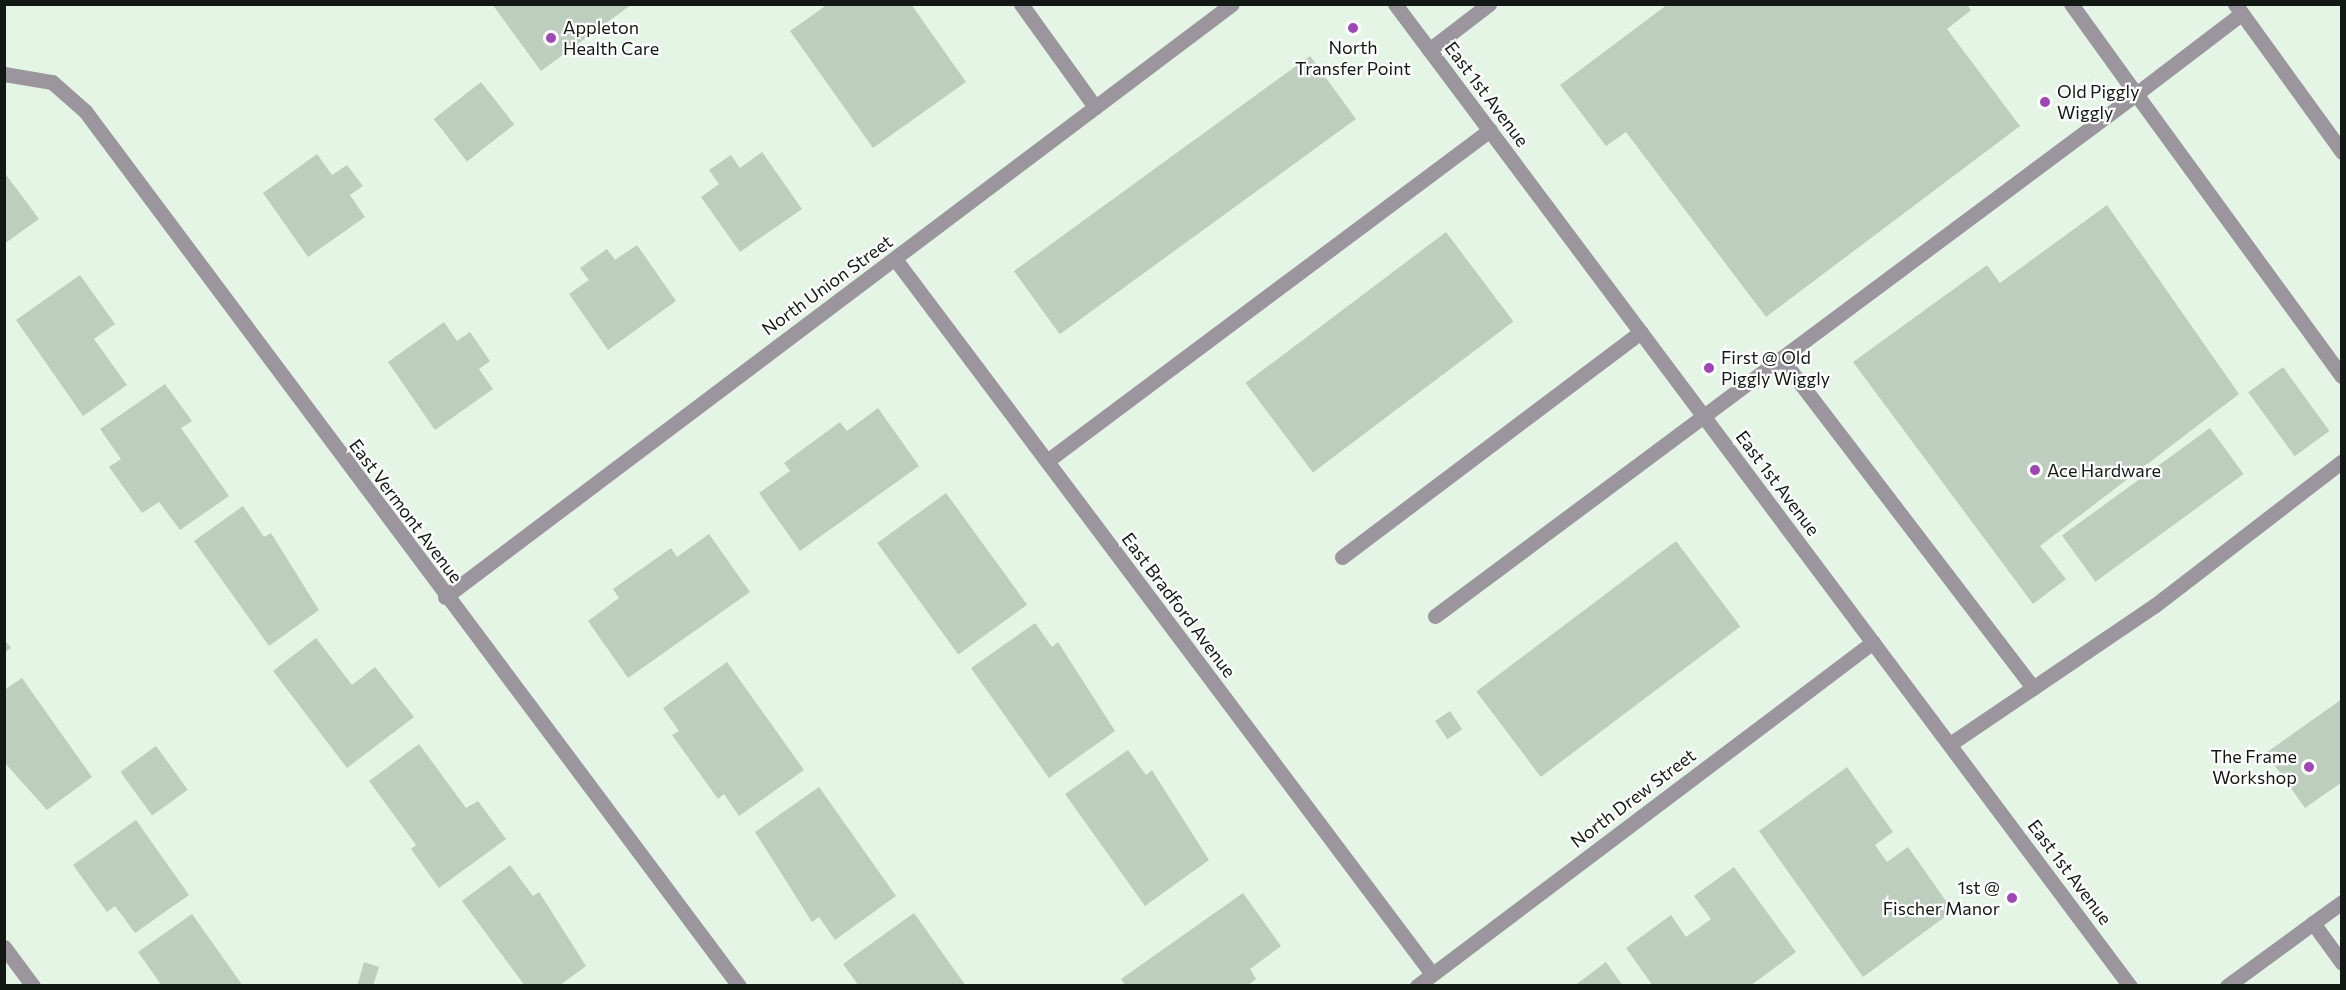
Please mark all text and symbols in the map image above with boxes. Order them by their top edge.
place label: Appleton Health Care [563,17,659,60]
marker: North Transfer Point [1346,21,1360,35]
marker: Appleton Health Care [544,31,558,45]
place label: North Transfer Point [1295,37,1411,80]
street label: East 1st Avenue [1441,37,1533,151]
place label: Old Piggly Wiggly [2057,81,2139,124]
marker: Old Piggly Wiggly [2038,95,2052,109]
street label: North Union Street [757,230,897,340]
place label: First @ Old Piggly Wiggly [1721,347,1830,389]
marker: First @ Old Piggly Wiggly [1702,361,1716,375]
street label: East 1st Avenue [1732,426,1824,540]
street label: East Vermont Avenue [345,435,467,587]
place label: Ace Hardware [2047,459,2161,481]
marker: Ace Hardware [2028,463,2042,477]
street label: East Bradford Avenue [1118,528,1240,682]
street label: North Drew Street [1566,744,1700,852]
place label: The Frame Workshop [2211,746,2297,789]
marker: The Frame Workshop [2302,760,2316,774]
street label: East 1st Avenue [2024,815,2116,929]
place label: 1st @ Fischer Manor [1883,877,2000,920]
marker: 1st @ Fischer Manor [2005,891,2019,905]

